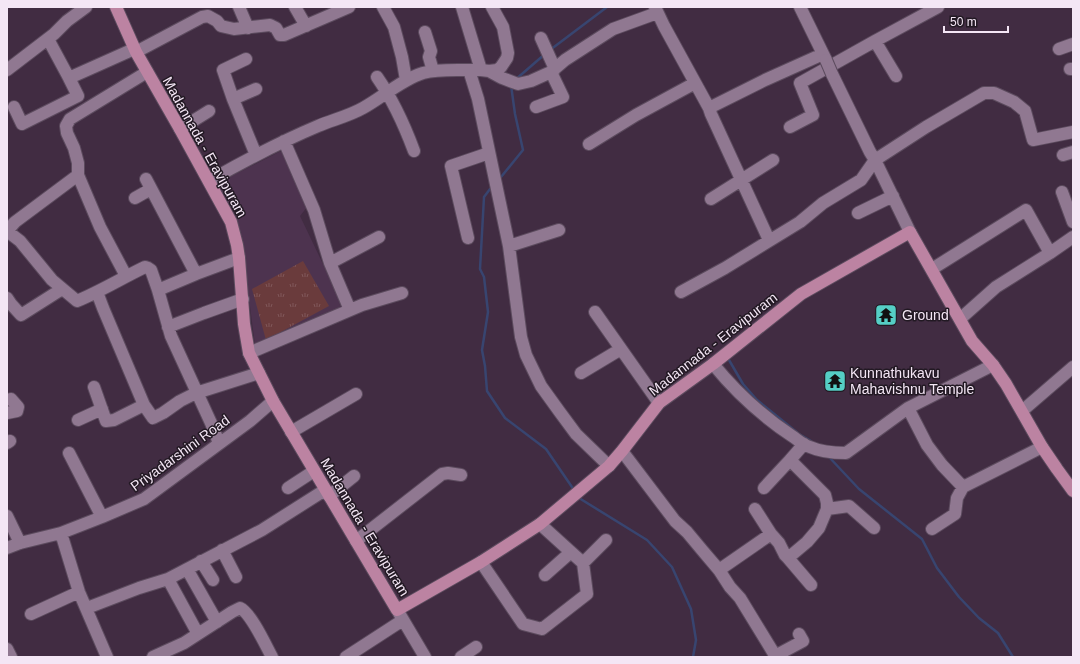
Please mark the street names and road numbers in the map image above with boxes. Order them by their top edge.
street label: Madannada - Eravipuram [160,74,250,220]
street label: Madannada - Eravipuram [646,289,780,399]
street label: Priyadarshini Road [127,412,233,494]
street label: Madannada - Eravipuram [317,455,413,599]

